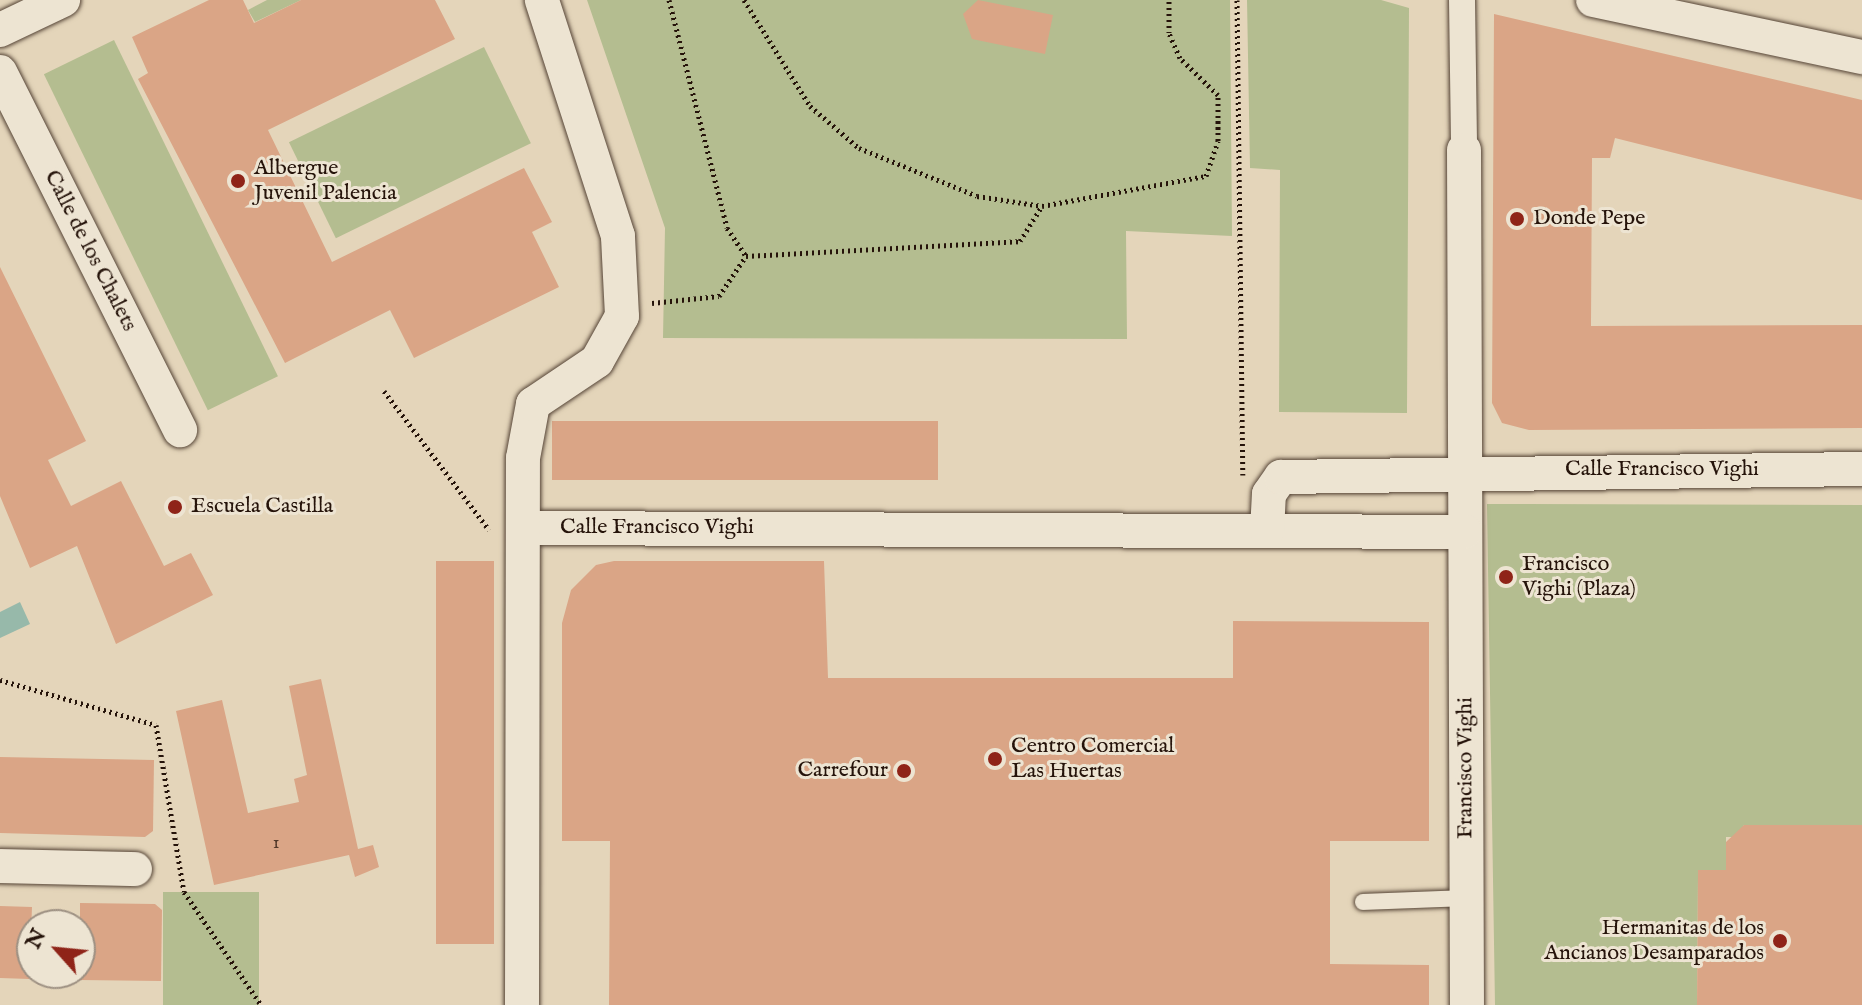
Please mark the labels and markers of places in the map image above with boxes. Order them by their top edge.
place label: Albergue Juvenil Palencia [254,155,397,206]
marker: Albergue Juvenil Palencia [229,172,247,190]
place label: Donde Pepe [1533,206,1645,232]
marker: Donde Pepe [1508,210,1526,228]
place label: Escuela Castilla [191,494,333,520]
marker: Escuela Castilla [166,498,184,516]
place label: Francisco Vighi (Plaza) [1522,551,1636,602]
marker: Francisco Vighi (Plaza) [1497,568,1515,586]
place label: Centro Comercial Las Huertas [1011,733,1174,784]
marker: Centro Comercial Las Huertas [986,750,1004,768]
place label: Carrefour [797,758,888,784]
marker: Carrefour [895,762,913,780]
place label: Hermanitas de los Ancianos Desamparados [1544,915,1764,966]
marker: Hermanitas de los Ancianos Desamparados [1771,932,1789,950]

